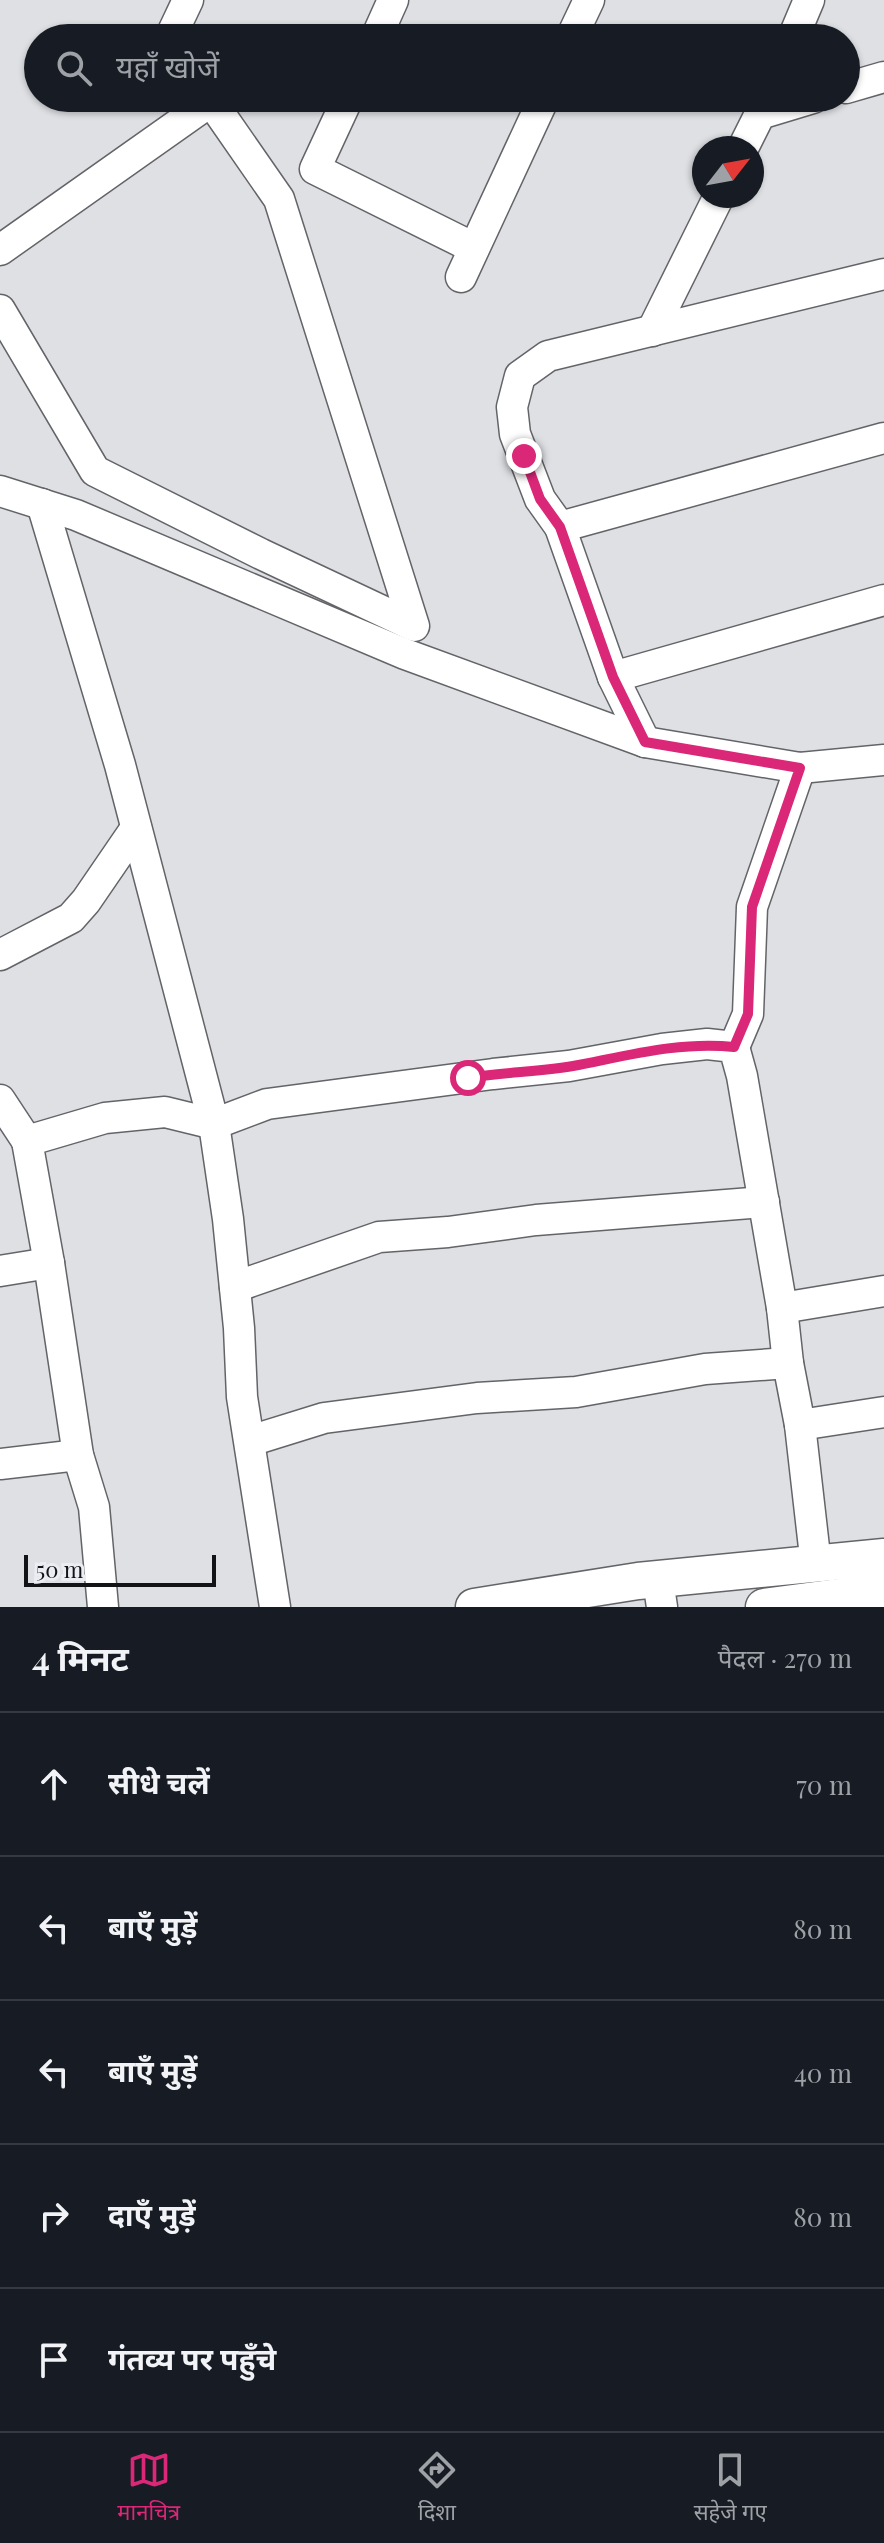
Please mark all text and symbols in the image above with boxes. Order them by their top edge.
search box [24,24,860,112]
icon: search [52,46,96,90]
text: यहाँ खोजें [116,46,219,86]
north arrow [692,136,764,208]
route end [506,438,542,474]
route start [450,1060,486,1096]
scale bar [24,1551,216,1587]
text: 50 m [36,1554,83,1584]
text: 4 मिनट [32,1634,129,1680]
text: पैदल · 270 m [718,1640,852,1675]
icon: ahead [32,1762,76,1806]
text: सीधे चलें [108,1762,210,1802]
text: 70 m [796,1767,852,1802]
icon: left [32,1906,76,1950]
text: बाएँ मुड़ें [108,1906,197,1946]
text: 80 m [793,1911,852,1946]
icon: left [32,2050,76,2094]
text: बाएँ मुड़ें [108,2050,197,2090]
text: 40 m [794,2055,852,2090]
icon: right [32,2194,76,2238]
text: दाएँ मुड़ें [108,2194,196,2234]
text: 80 m [793,2199,852,2234]
icon: arrive [32,2338,76,2382]
text: गंतव्य पर पहुँचे [108,2338,276,2378]
tab: मानचित्र [117,2448,180,2529]
tab: दिशा [415,2448,459,2529]
tab: सहेजे गए [694,2448,767,2529]

